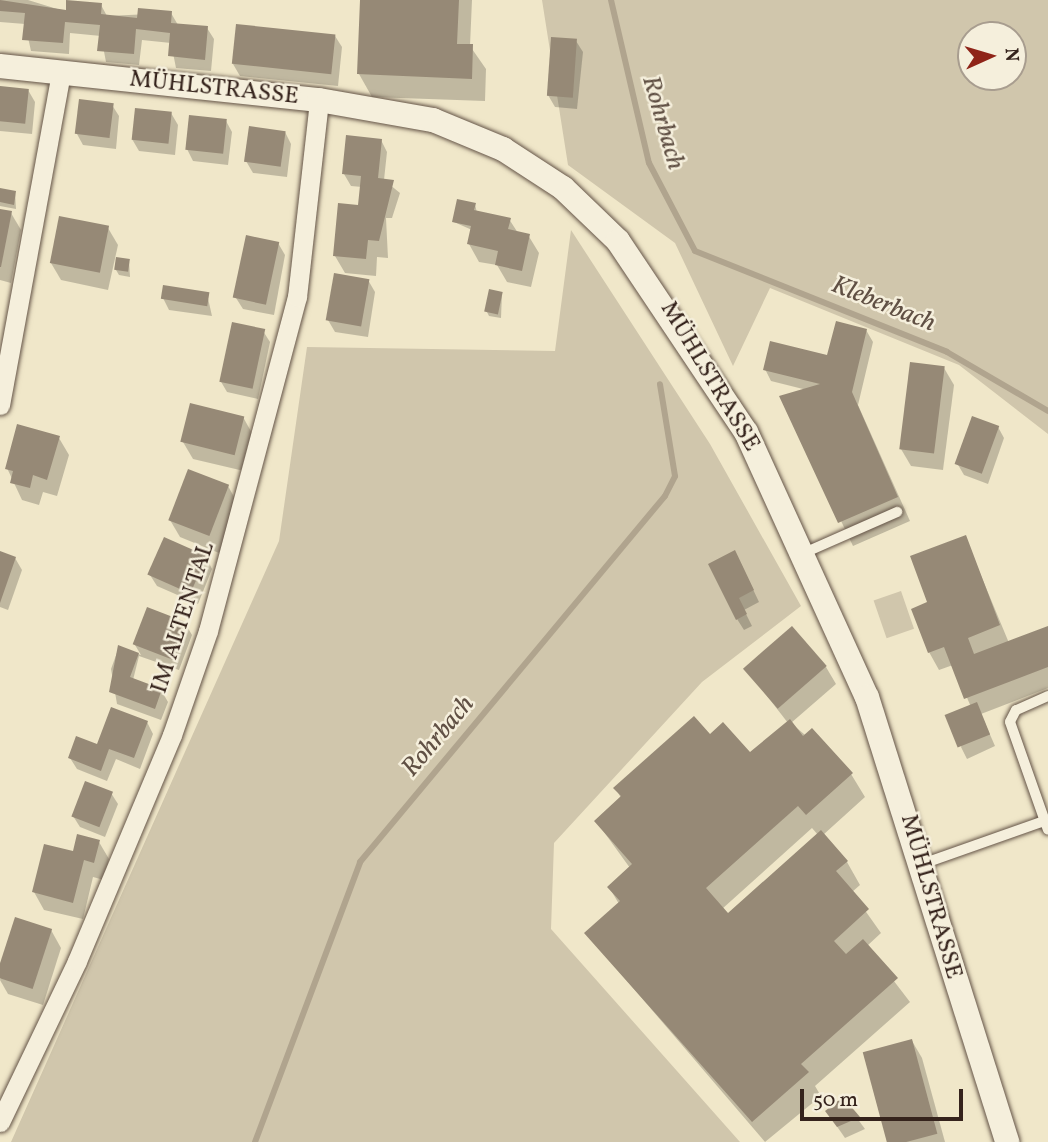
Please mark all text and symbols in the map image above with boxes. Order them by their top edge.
north arrow [957,21,1027,91]
text: N [998,47,1024,62]
street label: MÜHLSTRASSE [128,66,300,112]
water label: Rohrbach [634,72,690,174]
water label: Kleberbach [826,270,940,340]
street label: MÜHLSTRASSE [653,297,765,457]
street label: IM ALTEN TAL [146,538,222,698]
water label: Rohrbach [396,690,482,784]
street label: MÜHLSTRASSE [893,811,967,983]
scale bar [803,1076,966,1120]
text: 50 m [813,1086,858,1115]

